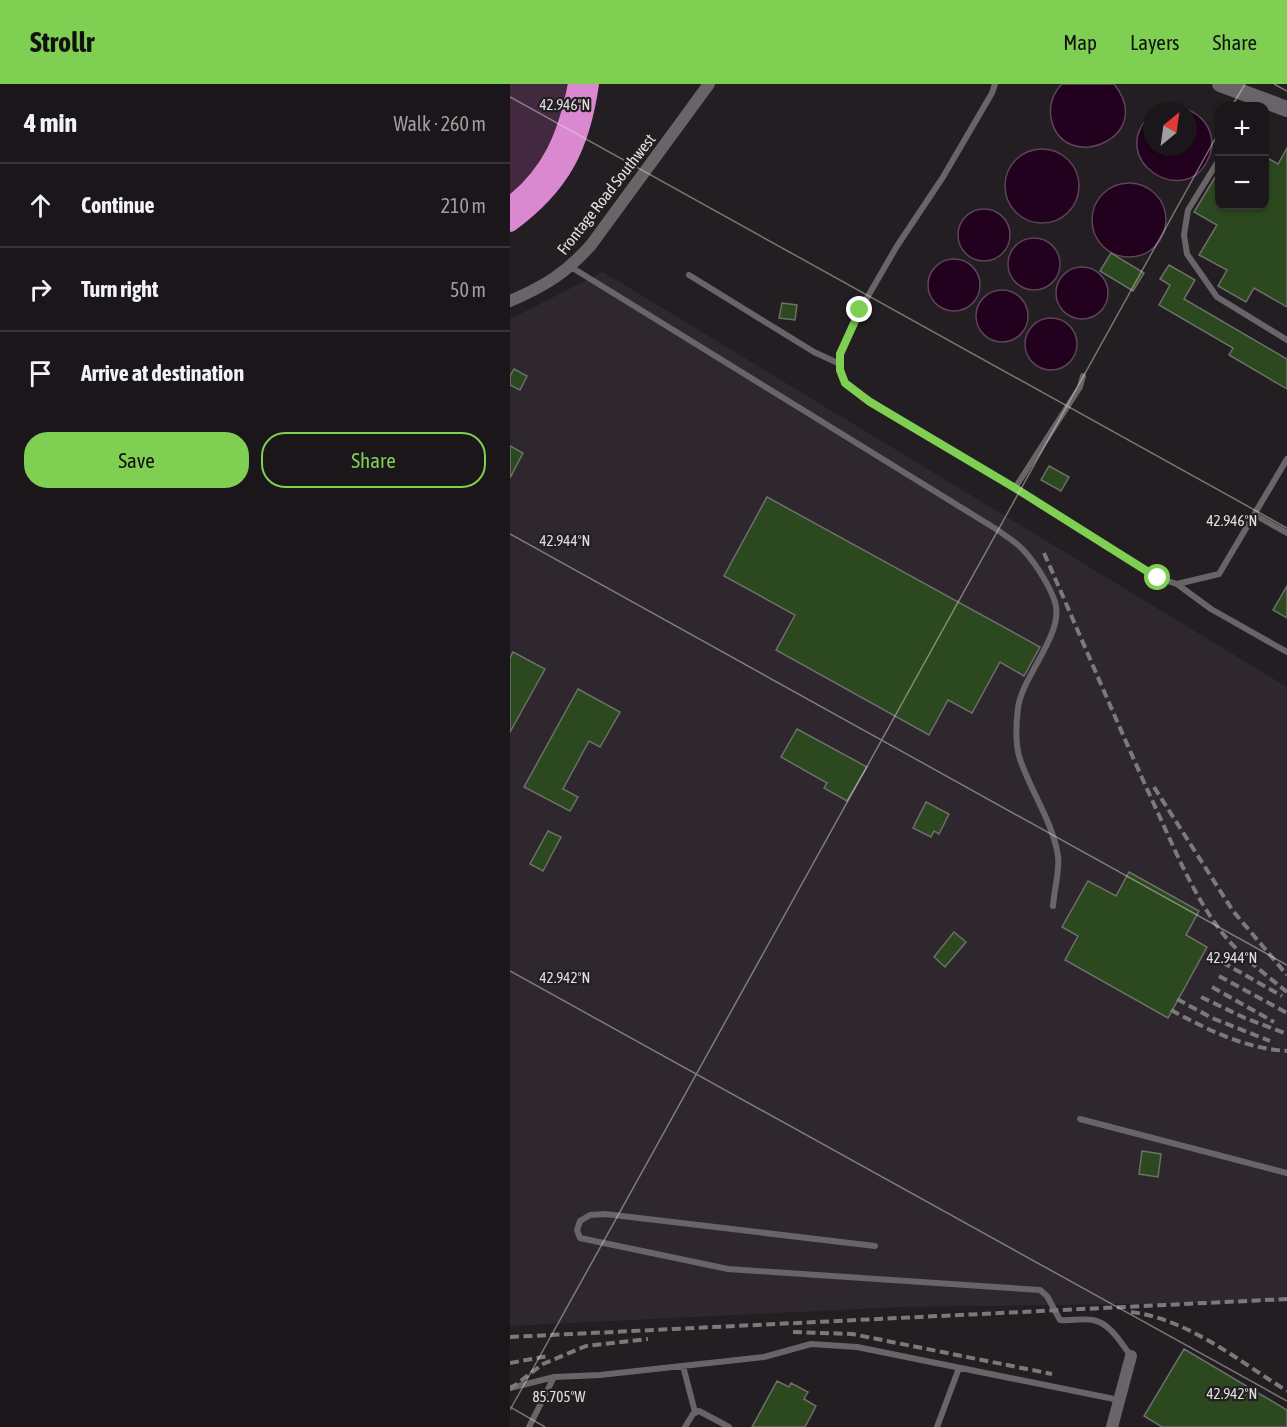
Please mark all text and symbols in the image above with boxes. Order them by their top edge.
text: Strollr [30,26,94,58]
text: Map [1063,30,1097,54]
text: Layers [1130,30,1180,54]
text: Share [1213,30,1257,54]
text: 42.946°N [540,96,590,113]
north arrow [1143,102,1197,156]
map controls [1215,102,1269,210]
button: + [1215,102,1269,156]
text: 4 min [24,108,77,138]
text: Walk · 260 m [394,112,486,135]
street label: Frontage Road Southwest [553,130,660,259]
button: − [1215,156,1269,210]
icon: ahead [24,189,57,222]
text: Continue [81,192,155,218]
text: 210 m [441,194,486,217]
icon: right [24,273,57,306]
text: Turn right [81,276,158,302]
text: 50 m [450,278,486,301]
route end [846,296,872,322]
icon: arrive [24,357,57,390]
text: Arrive at destination [81,360,244,386]
button: Save [24,432,249,488]
button: Share [261,432,486,488]
text: 42.946°N [1207,512,1257,529]
text: 42.944°N [540,532,590,549]
route start [1144,564,1170,590]
text: 42.944°N [1207,949,1257,966]
text: 42.942°N [540,969,590,986]
text: 42.942°N [1207,1385,1257,1402]
text: 85.705°W [533,1388,586,1405]

